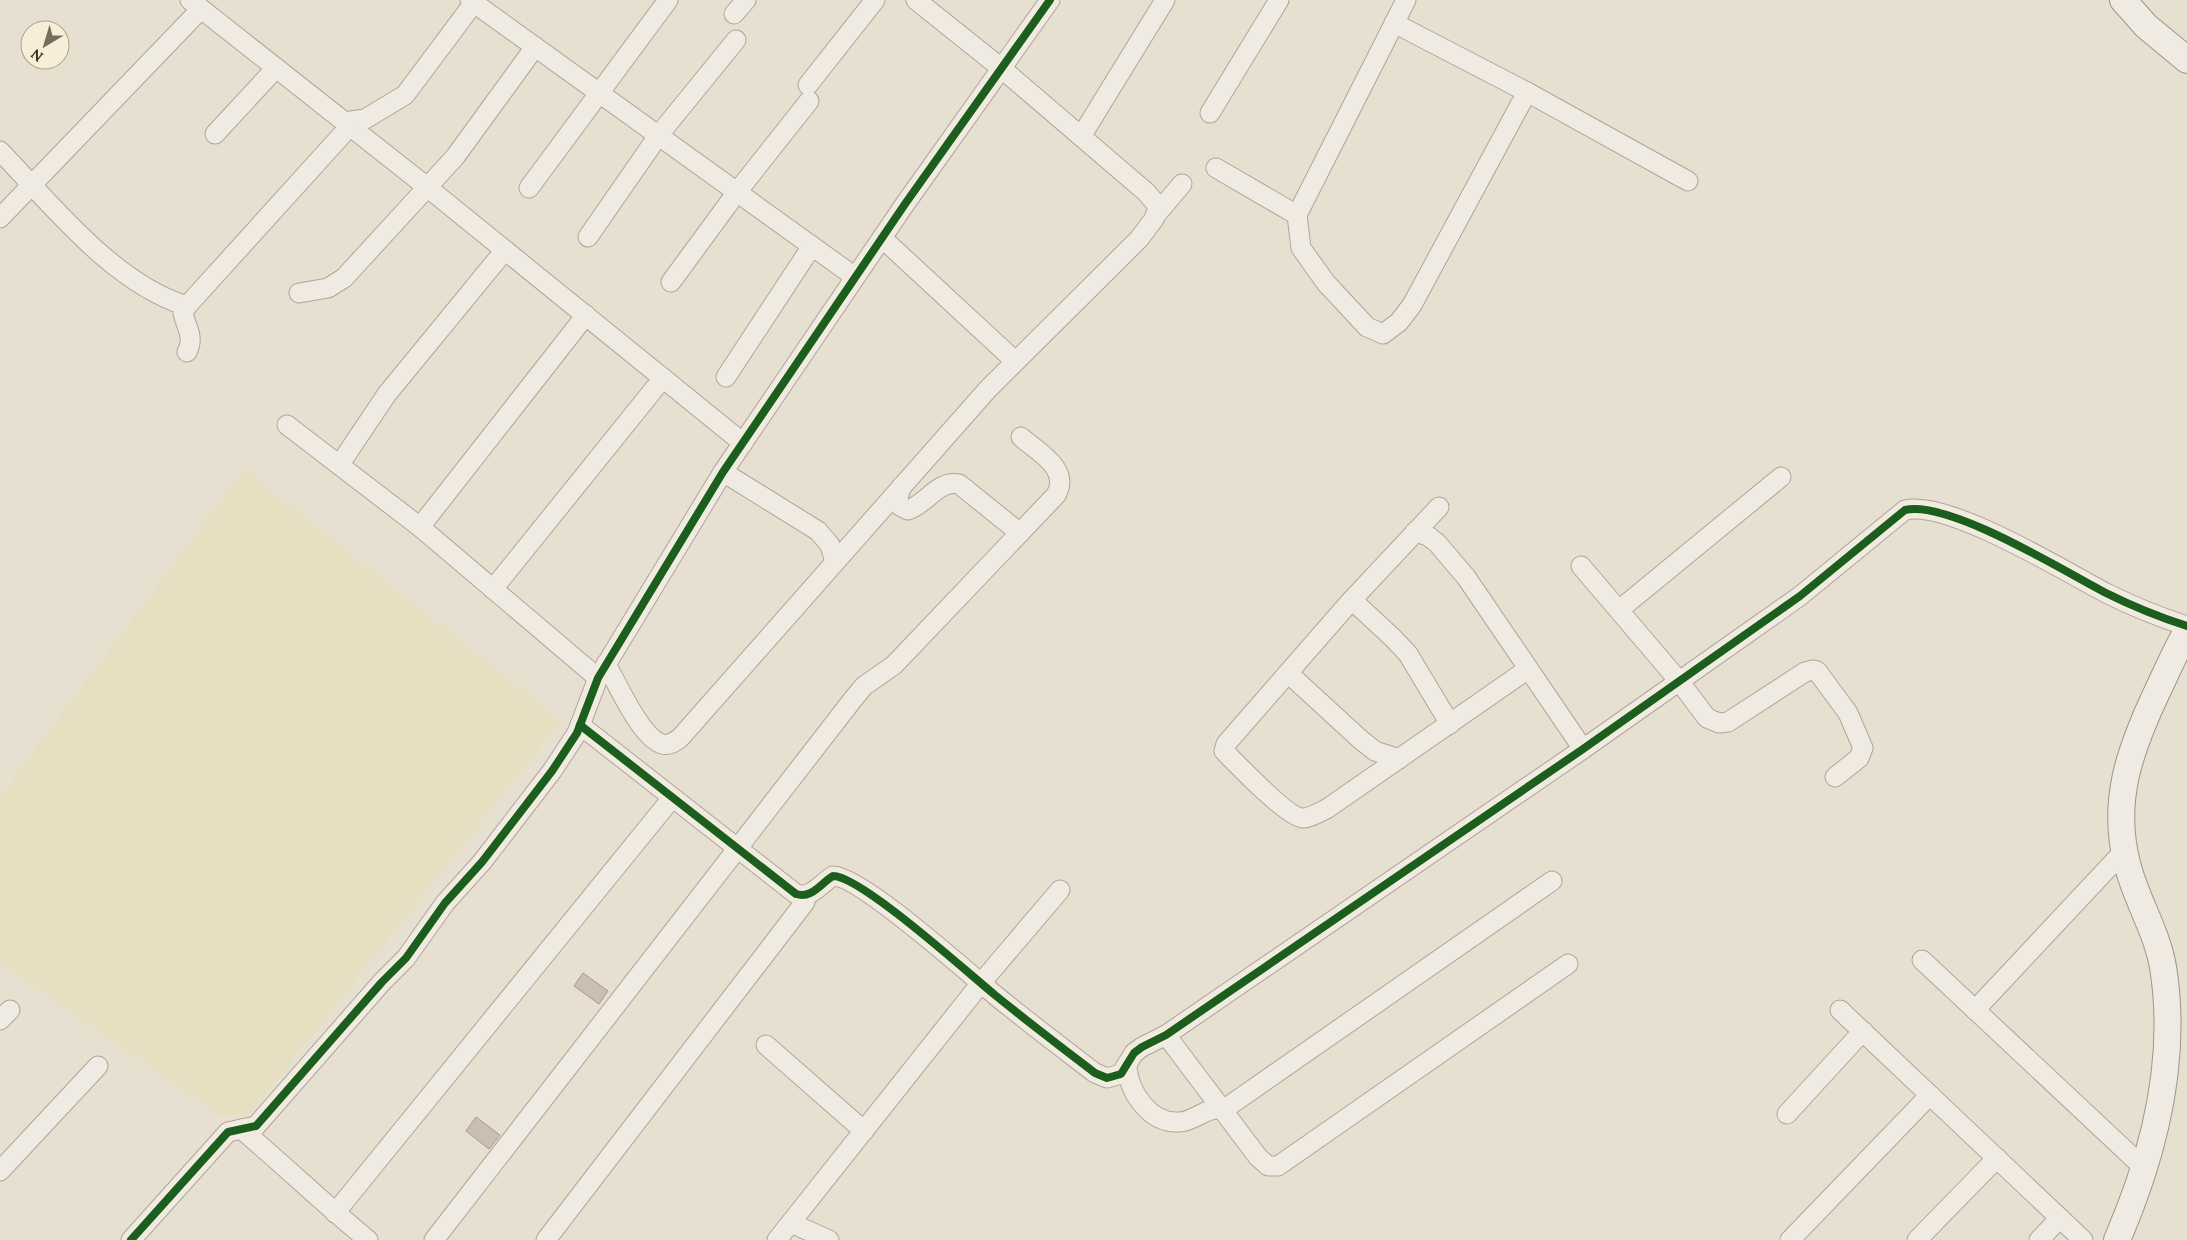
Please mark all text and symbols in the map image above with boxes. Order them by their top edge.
north arrow [20,20,70,70]
text: N [27,45,47,66]

